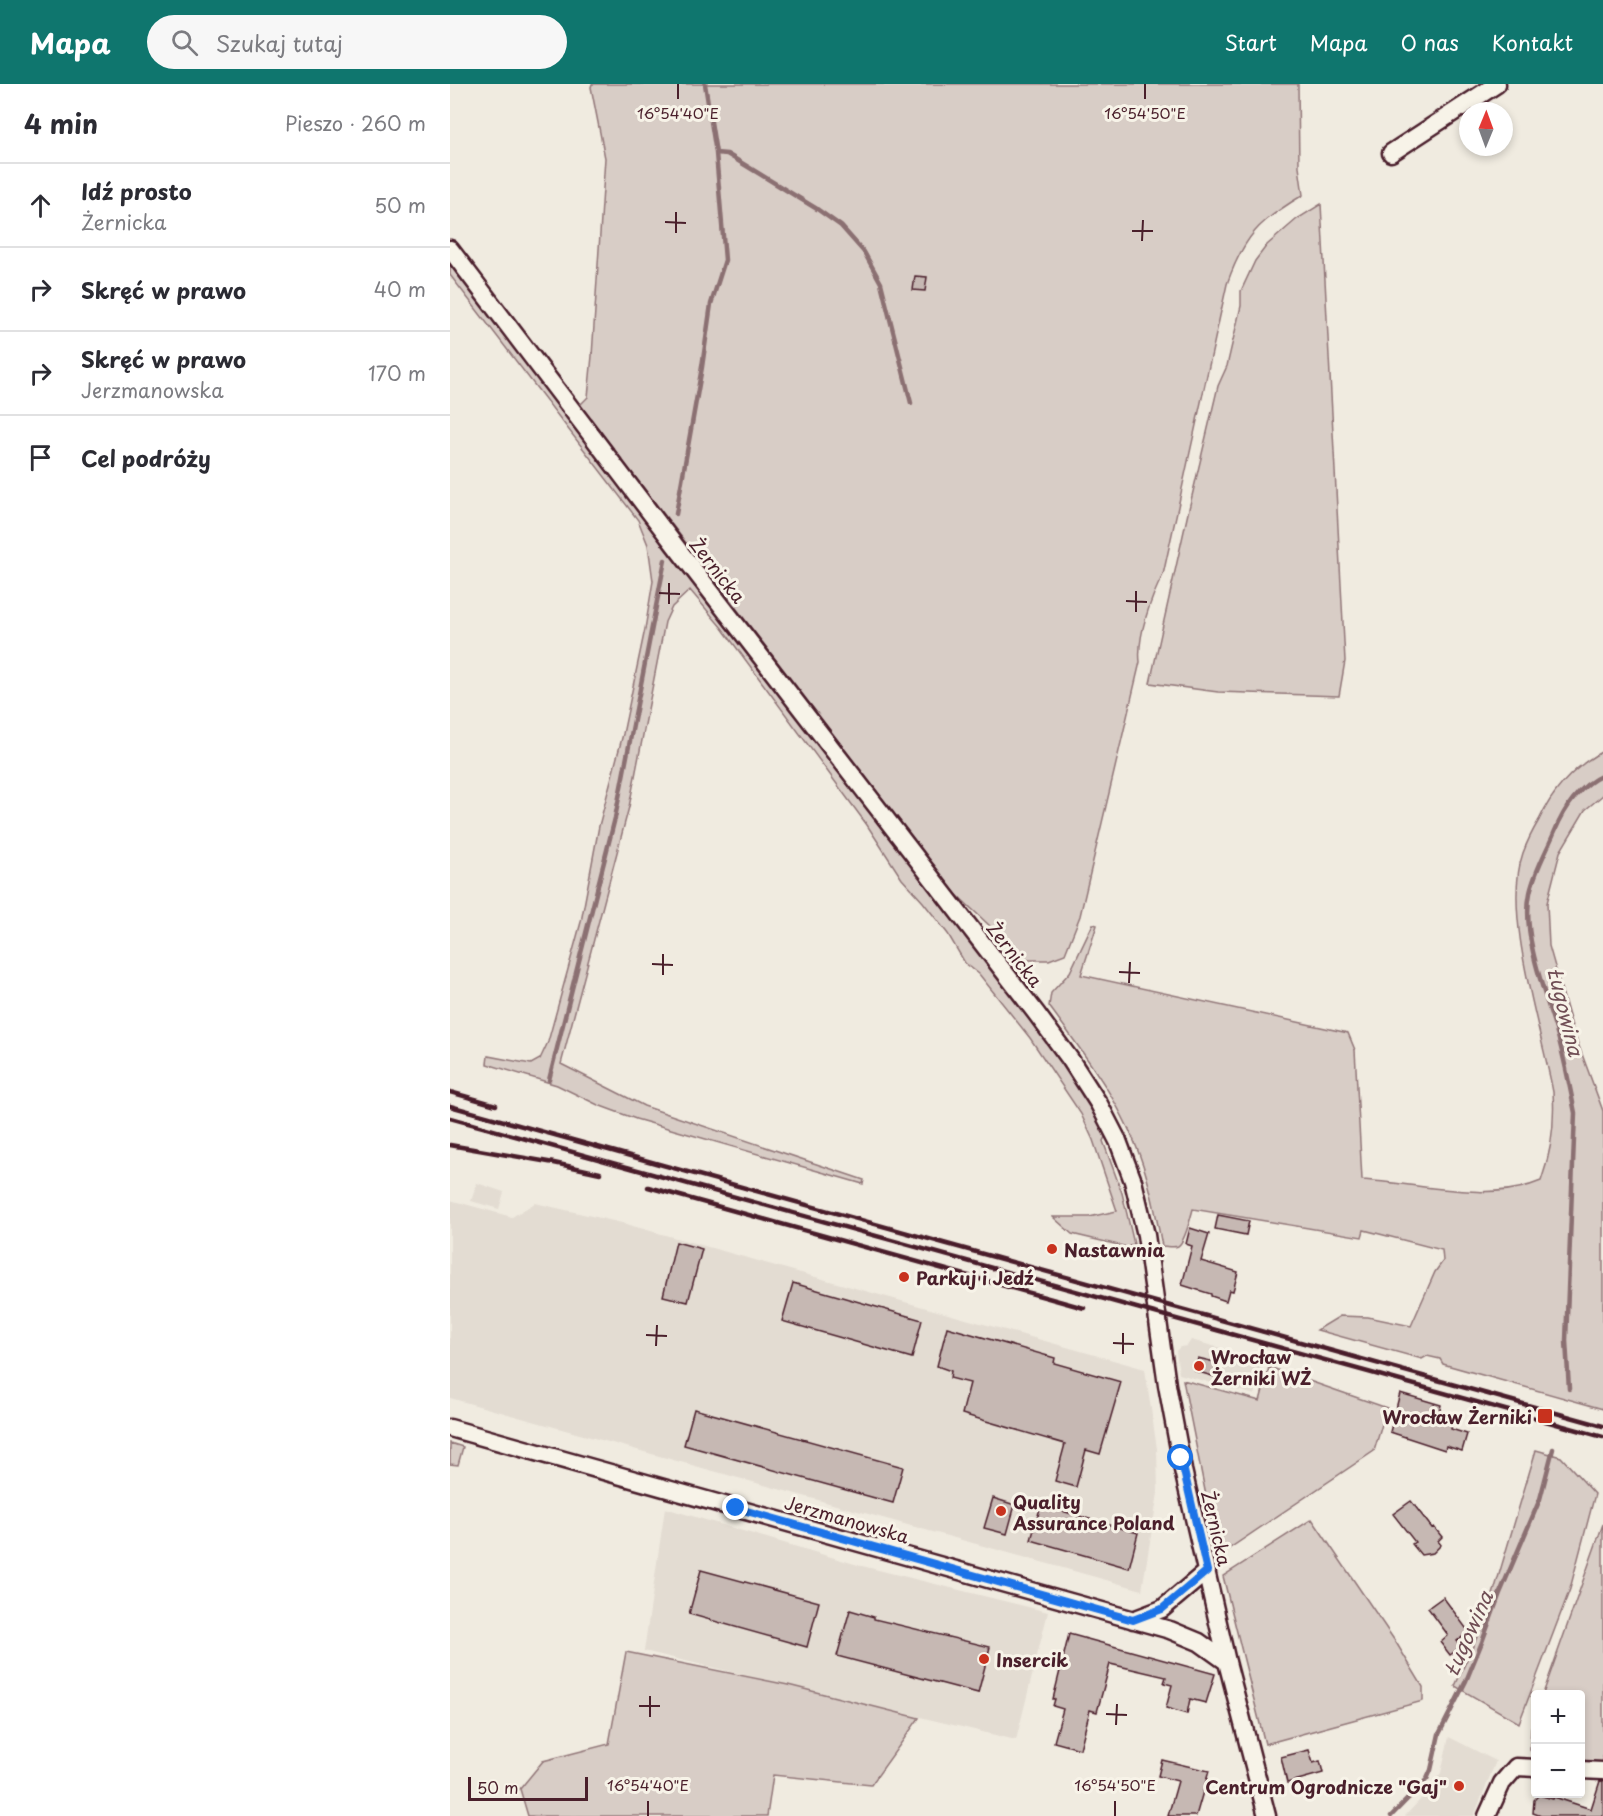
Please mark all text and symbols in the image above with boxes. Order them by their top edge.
search box [147,15,567,69]
text: Mapa [30,21,111,64]
icon: search [168,26,201,59]
text: Szukaj tutaj [216,26,343,59]
text: Start [1225,26,1277,58]
text: Mapa [1310,26,1368,58]
text: O nas [1401,26,1459,58]
text: Kontakt [1492,26,1573,58]
text: 16°54'40"E [637,101,719,124]
text: 16°54'50"E [1104,101,1186,124]
north arrow [1459,102,1513,156]
text: 4 min [24,104,98,143]
text: Pieszo · 260 m [285,108,426,138]
text: Idź prosto [81,174,192,207]
icon: ahead [24,189,57,222]
text: 50 m [374,190,426,220]
text: Żernicka [81,207,166,237]
icon: right [24,273,57,306]
text: Skręć w prawo [81,273,246,306]
text: 40 m [374,274,426,304]
text: Skręć w prawo [81,342,246,375]
icon: right [24,357,57,390]
text: 170 m [368,358,426,388]
text: Jerzmanowska [81,375,224,405]
icon: arrive [24,441,57,474]
text: Cel podróży [81,441,211,474]
street label: Żernicka [684,531,753,609]
street label: Żernicka [981,915,1050,993]
water label: Ługowina [1541,965,1592,1061]
place label: Nastawnia [1064,1236,1166,1263]
marker: Nastawnia [1045,1242,1059,1256]
place label: Parkuj i Jedź [916,1264,1034,1291]
marker: Parkuj i Jedź [897,1270,911,1284]
place label: Wrocław Żerniki WŻ [1211,1343,1312,1391]
marker: Wrocław Żerniki WŻ [1192,1359,1206,1373]
place label: Wrocław Żerniki [1383,1403,1532,1430]
marker: Wrocław Żerniki [1536,1407,1554,1425]
route start [1167,1444,1193,1470]
street label: Żernicka [1195,1487,1239,1569]
street label: Jerzmanowska [782,1488,913,1550]
place label: Quality Assurance Poland [1012,1488,1175,1536]
route end [722,1494,748,1520]
marker: Quality Assurance Poland [994,1504,1008,1518]
water label: Ługowina [1436,1585,1501,1680]
place label: Insercik [996,1646,1068,1673]
marker: Insercik [977,1652,991,1666]
map controls [1531,1690,1585,1798]
button: + [1531,1690,1585,1744]
button: − [1531,1744,1585,1798]
text: 16°54'40"E [607,1773,689,1796]
text: 16°54'50"E [1074,1773,1156,1796]
place label: Centrum Ogrodnicze "Gaj" [1205,1773,1447,1800]
scale bar [468,1774,588,1802]
text: 50 m [477,1775,518,1799]
marker: Centrum Ogrodnicze "Gaj" [1452,1779,1466,1793]

